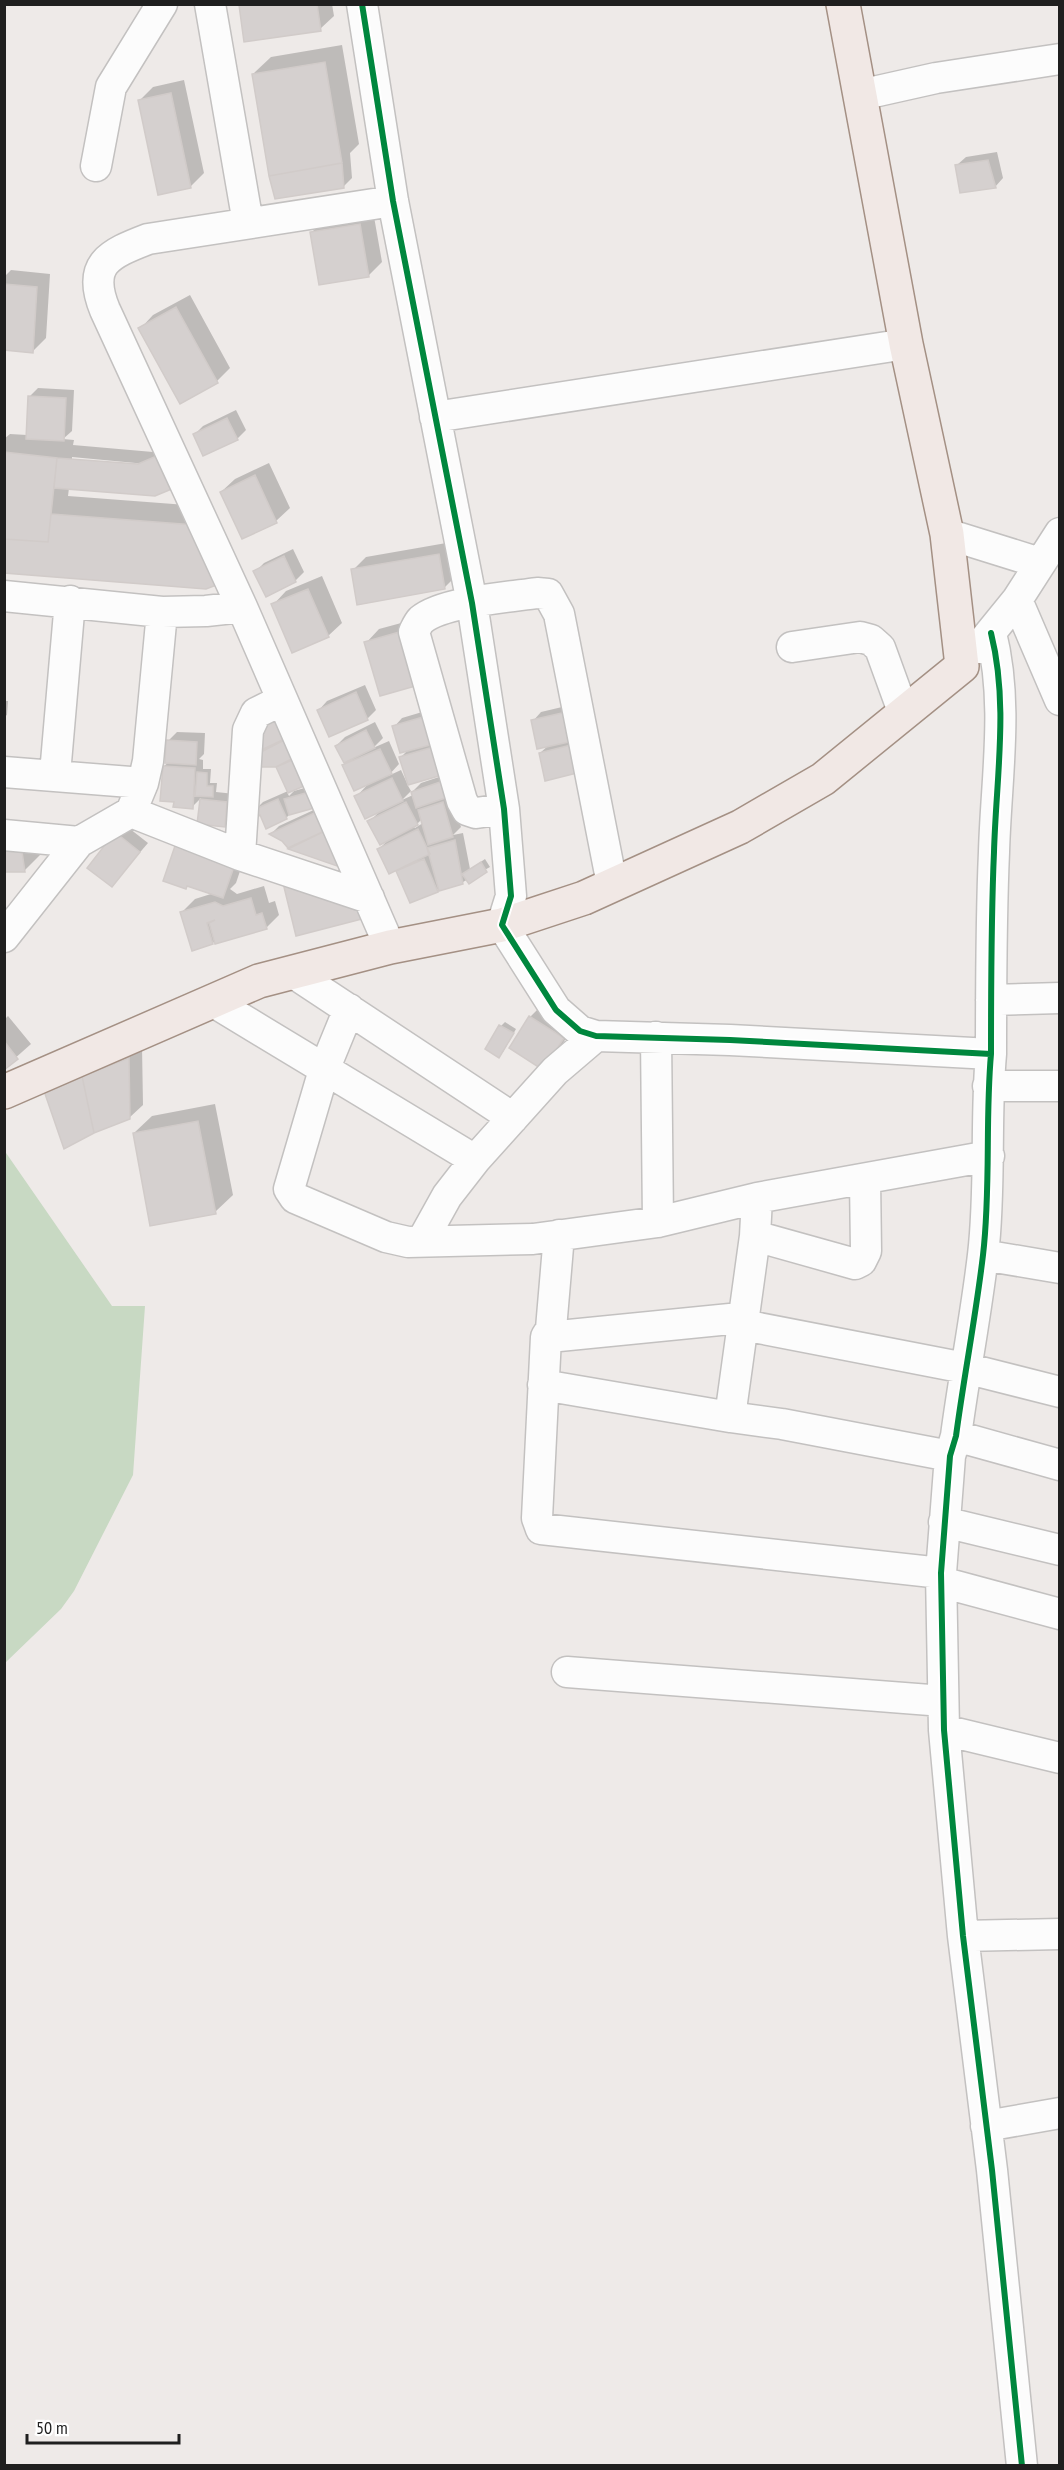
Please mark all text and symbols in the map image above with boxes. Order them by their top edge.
scale bar [27,2407,178,2445]
text: 50 m [36,2416,68,2439]

